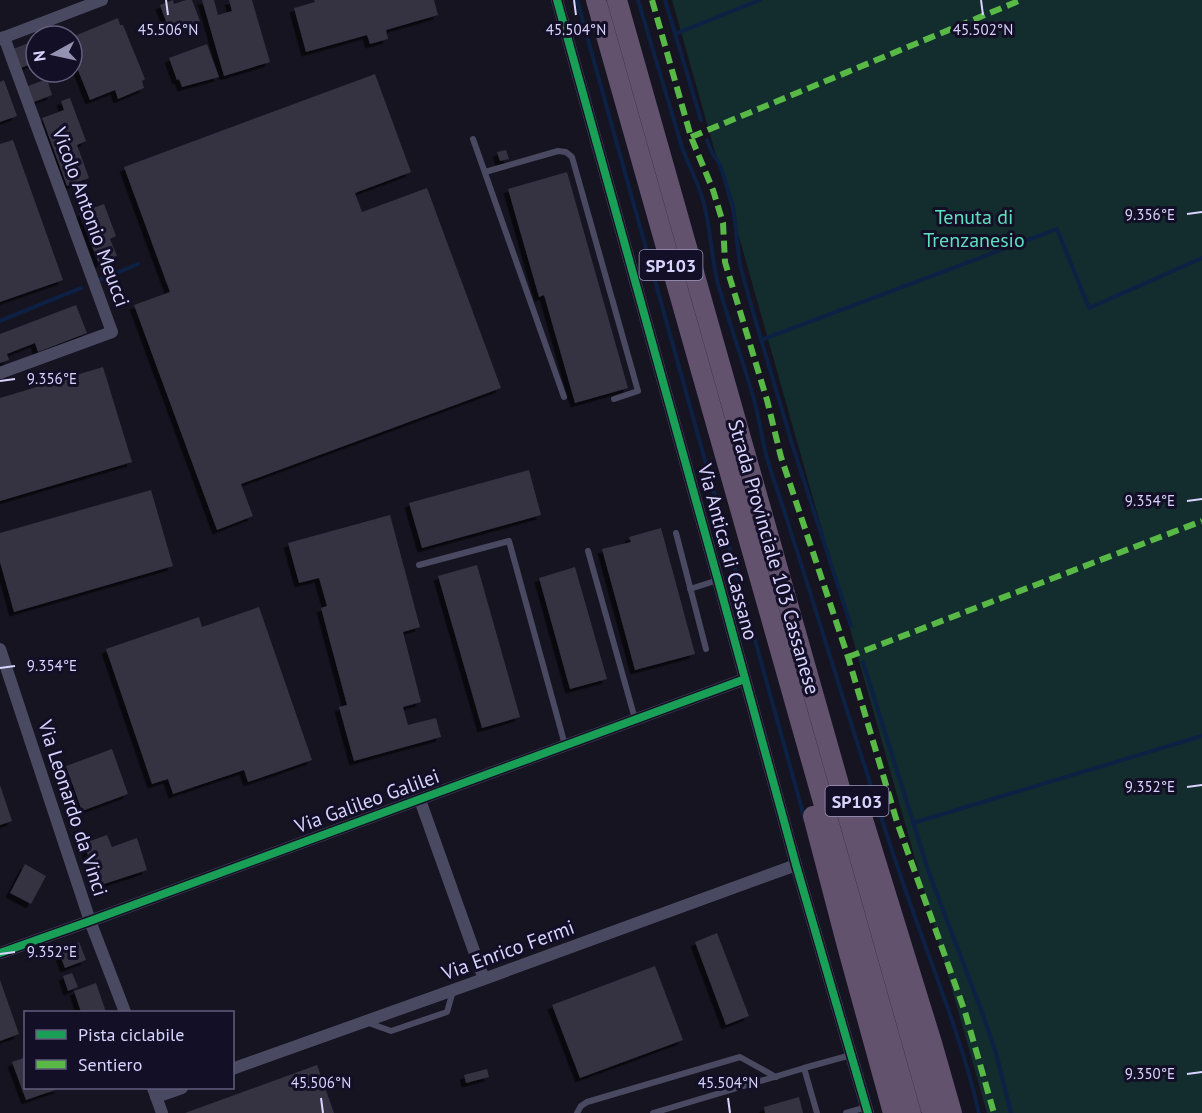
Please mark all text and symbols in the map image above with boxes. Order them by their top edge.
text: 45.506°N [138,20,198,39]
text: 45.504°N [546,20,606,39]
text: 45.502°N [953,20,1013,39]
north arrow [24,24,84,84]
text: N [29,49,50,63]
street label: Vicolo Antonio Meucci [46,123,136,310]
park label: Tenuta di Trenzanesio [923,204,1025,253]
text: 9.356°E [1125,205,1175,224]
road number: SP103 [640,250,702,280]
text: 9.356°E [27,369,77,388]
street label: Strada Provinciale 103 Cassanese [722,416,826,698]
street label: Via Antica di Cassano [692,460,764,643]
text: 9.354°E [1125,491,1175,510]
text: 9.354°E [27,656,77,675]
street label: Via Leonardo da Vinci [32,716,114,899]
street label: Via Galileo Galilei [290,763,443,840]
text: 9.352°E [1125,777,1175,796]
road number: SP103 [826,786,888,816]
street label: Via Enrico Fermi [437,914,578,986]
text: 9.352°E [27,942,77,961]
legend [24,1011,234,1089]
text: Pista ciclabile [78,1023,185,1046]
text: Sentiero [78,1053,142,1076]
text: 9.350°E [1125,1064,1175,1083]
text: 45.506°N [291,1073,351,1092]
text: 45.504°N [698,1073,758,1092]

